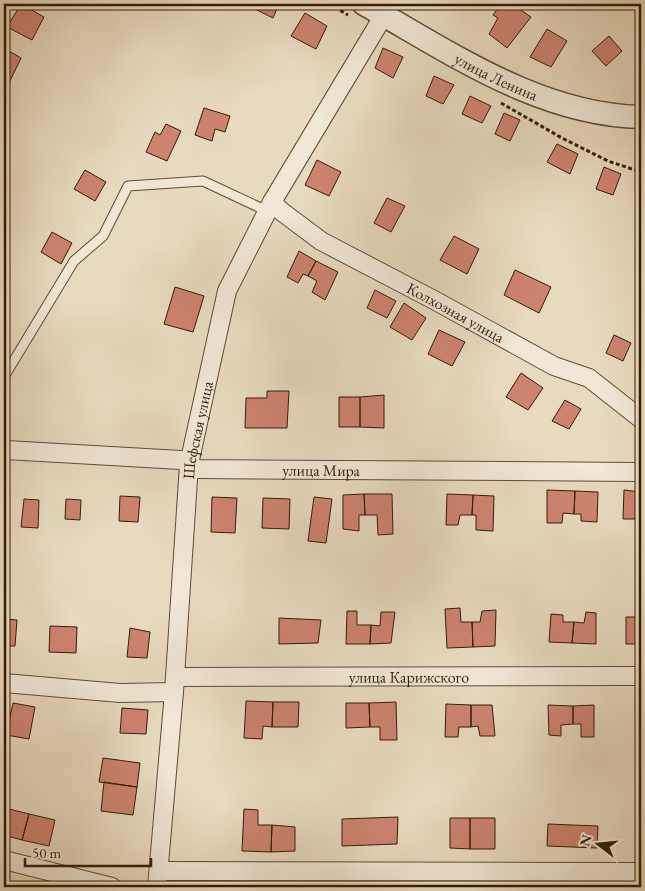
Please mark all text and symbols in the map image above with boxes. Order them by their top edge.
street label: улица Ленина [451,48,541,105]
street label: Колхозная улица [403,277,509,348]
street label: Шефская улица [178,378,218,480]
street label: улица Мира [282,459,361,481]
street label: улица Карижского [349,666,469,687]
north arrow [572,818,622,868]
text: N [575,832,596,848]
scale bar [25,836,151,868]
text: 50 m [32,843,61,862]

